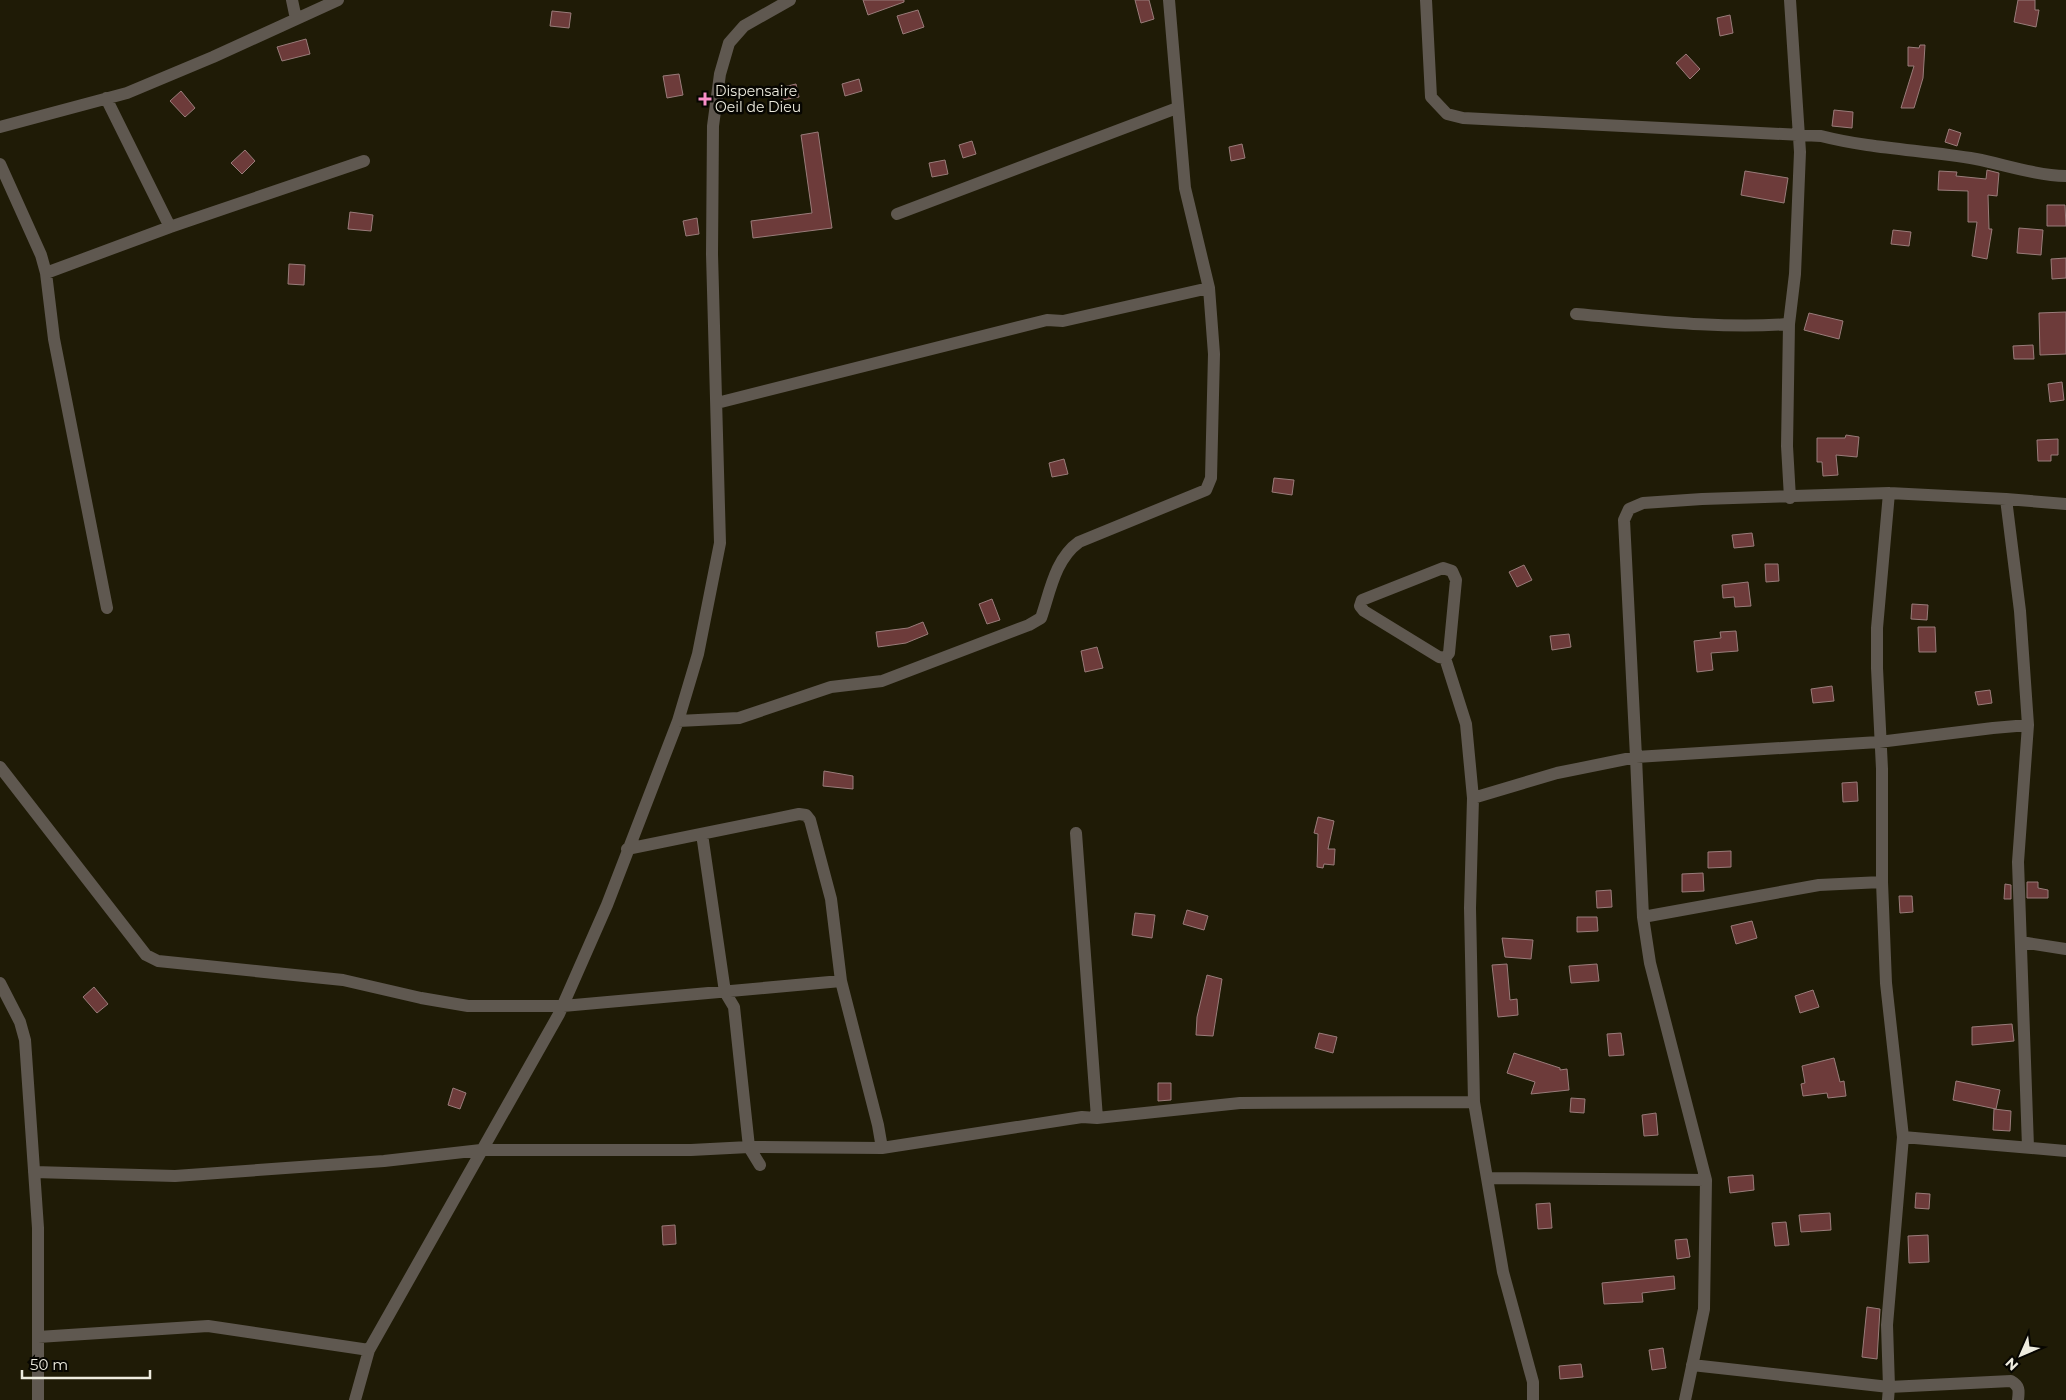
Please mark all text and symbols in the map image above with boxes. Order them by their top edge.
place label: Dispensaire Oeil de Dieu [715,82,801,116]
marker: Dispensaire Oeil de Dieu [699,93,711,105]
north arrow [1996,1330,2046,1380]
scale bar [22,1348,150,1380]
text: N [2001,1354,2022,1375]
text: 50 m [30,1355,68,1374]

